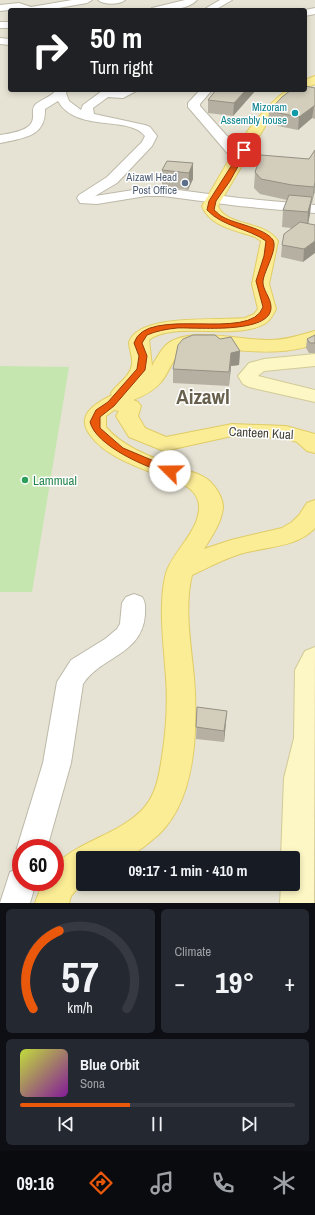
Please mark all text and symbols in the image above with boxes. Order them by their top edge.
text: 50 m [90,19,142,57]
icon: right [24,24,76,76]
text: Turn right [90,55,153,80]
place label: Mizoram Assembly house [220,100,287,127]
marker: Mizoram Assembly house [290,108,300,118]
pin [227,133,261,167]
icon: arrive [233,139,255,161]
place label: Aizawl Head Post Office [125,170,177,197]
marker: Aizawl Head Post Office [180,178,190,188]
district label: Aizawl [176,382,230,411]
street label: Canteen Kual [228,423,294,443]
position arrow [149,450,191,492]
place label: Lammual [33,472,77,489]
marker: Lammual [20,475,30,485]
speed limit sign: 60 [12,839,64,891]
text: 09:17 · 1 min · 410 m [129,860,247,881]
text: Climate [175,943,211,960]
text: 57 [61,949,99,1005]
text: 19° [215,962,254,1002]
text: − [175,968,185,998]
text: + [284,968,295,998]
text: km/h [68,998,93,1017]
text: Blue Orbit [80,1054,139,1075]
text: Sona [80,1075,105,1092]
icon: previous [55,1113,77,1135]
icon: pause [146,1113,168,1135]
icon: next [238,1113,260,1135]
icon: directions [87,1169,115,1197]
icon: music [148,1169,176,1197]
icon: phone [209,1169,237,1197]
icon: climate [270,1169,298,1197]
text: 09:16 [17,1171,54,1196]

